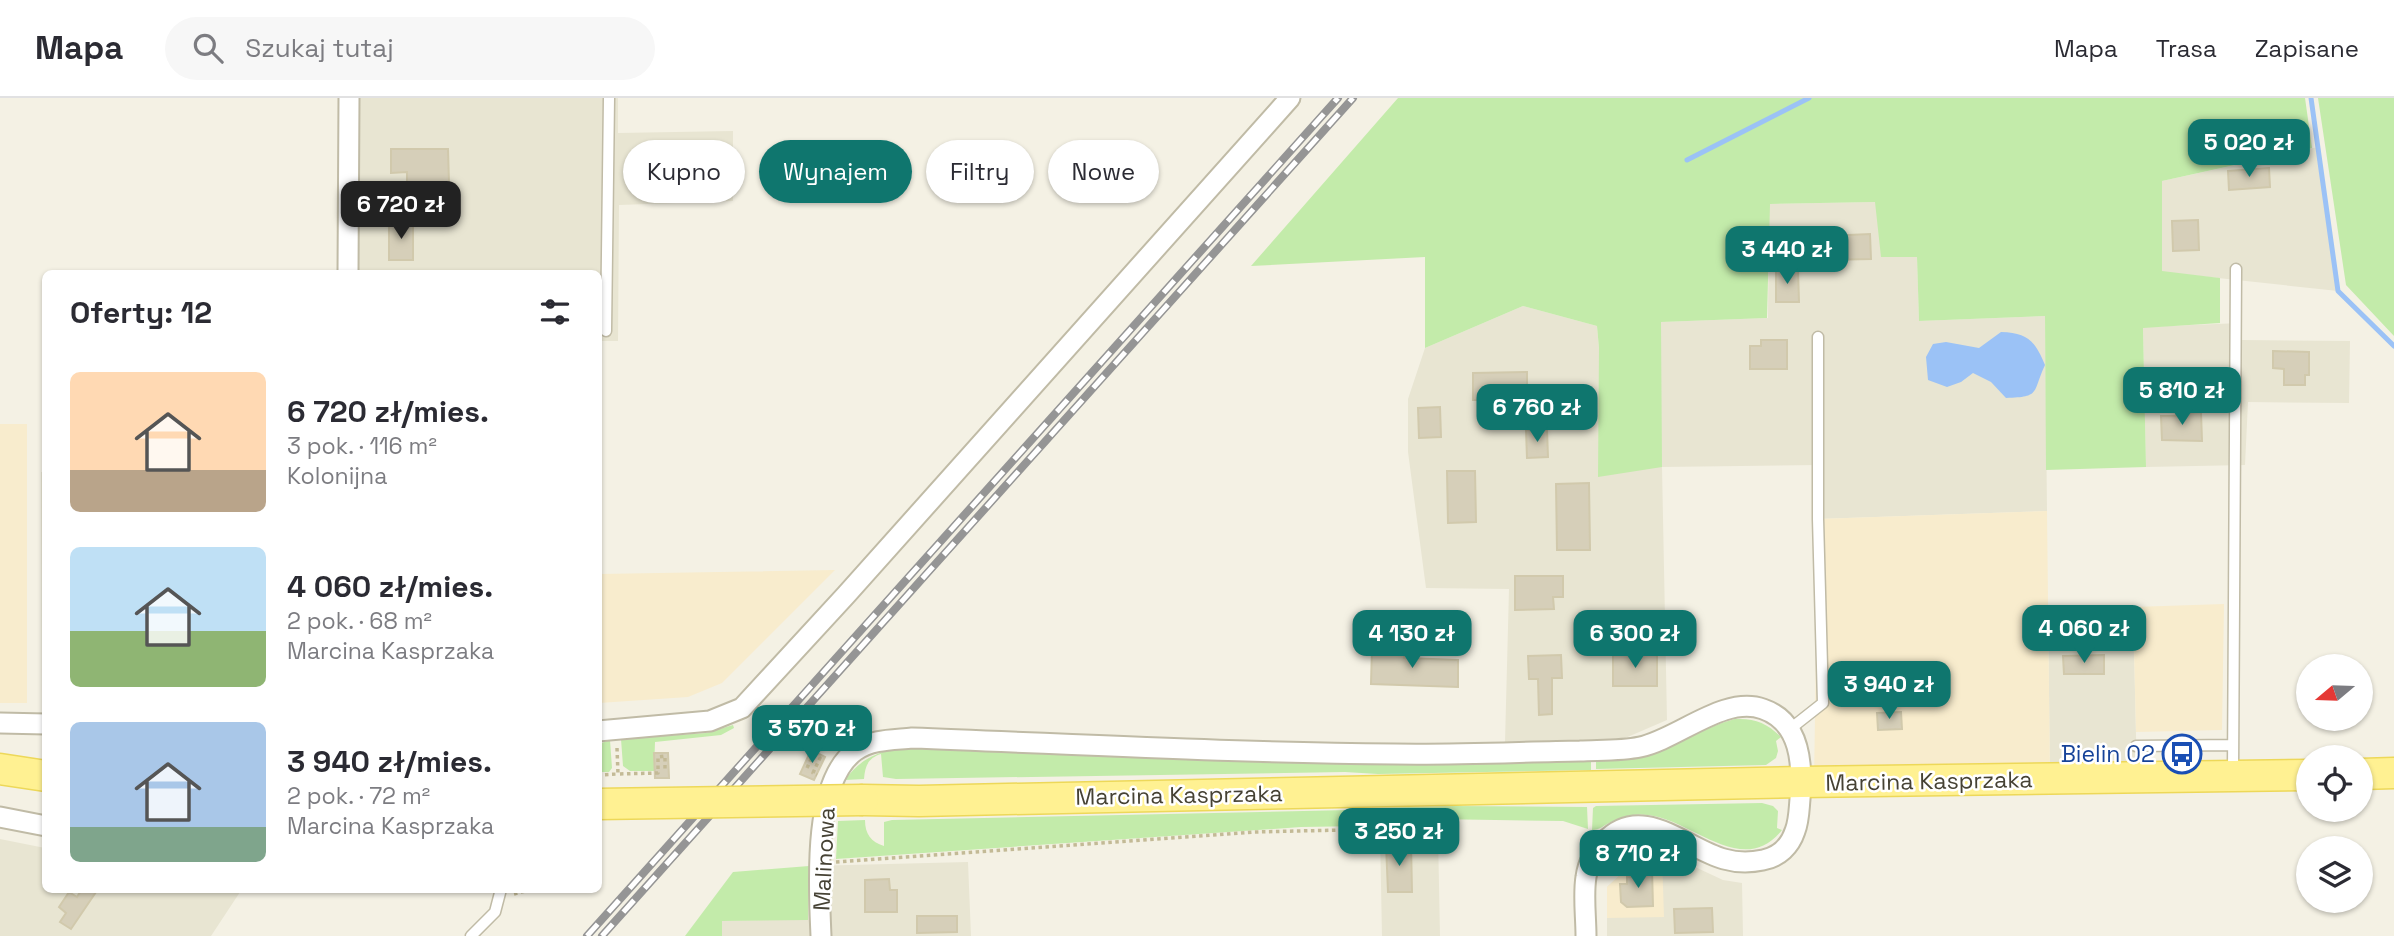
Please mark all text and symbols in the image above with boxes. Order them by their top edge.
search box [165,17,655,80]
text: Mapa [35,27,123,69]
icon: search [189,29,227,67]
text: Szukaj tutaj [245,31,394,65]
text: Mapa [2054,33,2118,64]
text: Trasa [2156,33,2217,64]
text: Zapisane [2255,33,2359,64]
pin: 5 020 zł [2177,120,2321,179]
text: 5 020 zł [2204,127,2294,157]
chip: Kupno [623,140,745,203]
chip: Wynajem [759,140,912,203]
chip: Filtry [926,140,1034,203]
chip: Nowe [1048,140,1159,203]
pin: 6 720 zł [329,181,473,241]
text: 6 720 zł [357,189,445,219]
pin: 3 440 zł [1715,226,1859,286]
text: 3 440 zł [1741,234,1833,264]
text: Oferty: 12 [70,293,212,332]
icon: filters [536,293,574,331]
pin: 5 810 zł [2110,368,2254,427]
text: 5 810 zł [2139,375,2225,405]
pin: 6 760 zł [1465,384,1609,444]
text: 6 720 zł/mies. [287,392,489,431]
text: 6 760 zł [1493,392,1581,422]
icon: home [126,400,210,484]
text: 3 pok. · 116 m² [287,431,437,461]
text: Kolonijna [287,461,387,491]
text: 4 060 zł/mies. [287,567,493,606]
icon: home [126,575,210,659]
text: 2 pok. · 68 m² [287,606,432,636]
pin: 4 060 zł [2012,606,2156,665]
pin: 4 130 zł [1340,610,1484,670]
pin: 6 300 zł [1563,610,1707,670]
text: 4 060 zł [2038,613,2130,643]
text: 4 130 zł [1369,618,1455,648]
text: 6 300 zł [1590,618,1681,648]
text: Marcina Kasprzaka [287,636,494,666]
north arrow [2296,654,2373,732]
map controls [2296,654,2373,913]
pin: 3 940 zł [1817,662,1961,721]
text: 3 940 zł [1844,669,1934,699]
pin: 3 570 zł [740,706,884,765]
text: 3 570 zł [768,713,856,743]
bus stop icon: Bielin 02 [2161,733,2203,775]
place label: Bielin 02 [2061,739,2155,769]
text: 3 940 zł/mies. [287,742,492,781]
button: locate [2296,745,2373,822]
icon: home [126,750,210,834]
street label: Marcina Kasprzaka [1825,764,2033,798]
street label: Marcina Kasprzaka [1075,778,1283,812]
text: 2 pok. · 72 m² [287,781,430,811]
street label: Malinowa [806,806,842,912]
pin: 3 250 zł [1327,808,1471,868]
text: Marcina Kasprzaka [287,811,494,841]
text: 3 250 zł [1354,816,1444,846]
pin: 8 710 zł [1566,830,1710,890]
button: layers [2296,836,2373,913]
text: 8 710 zł [1596,838,1680,868]

